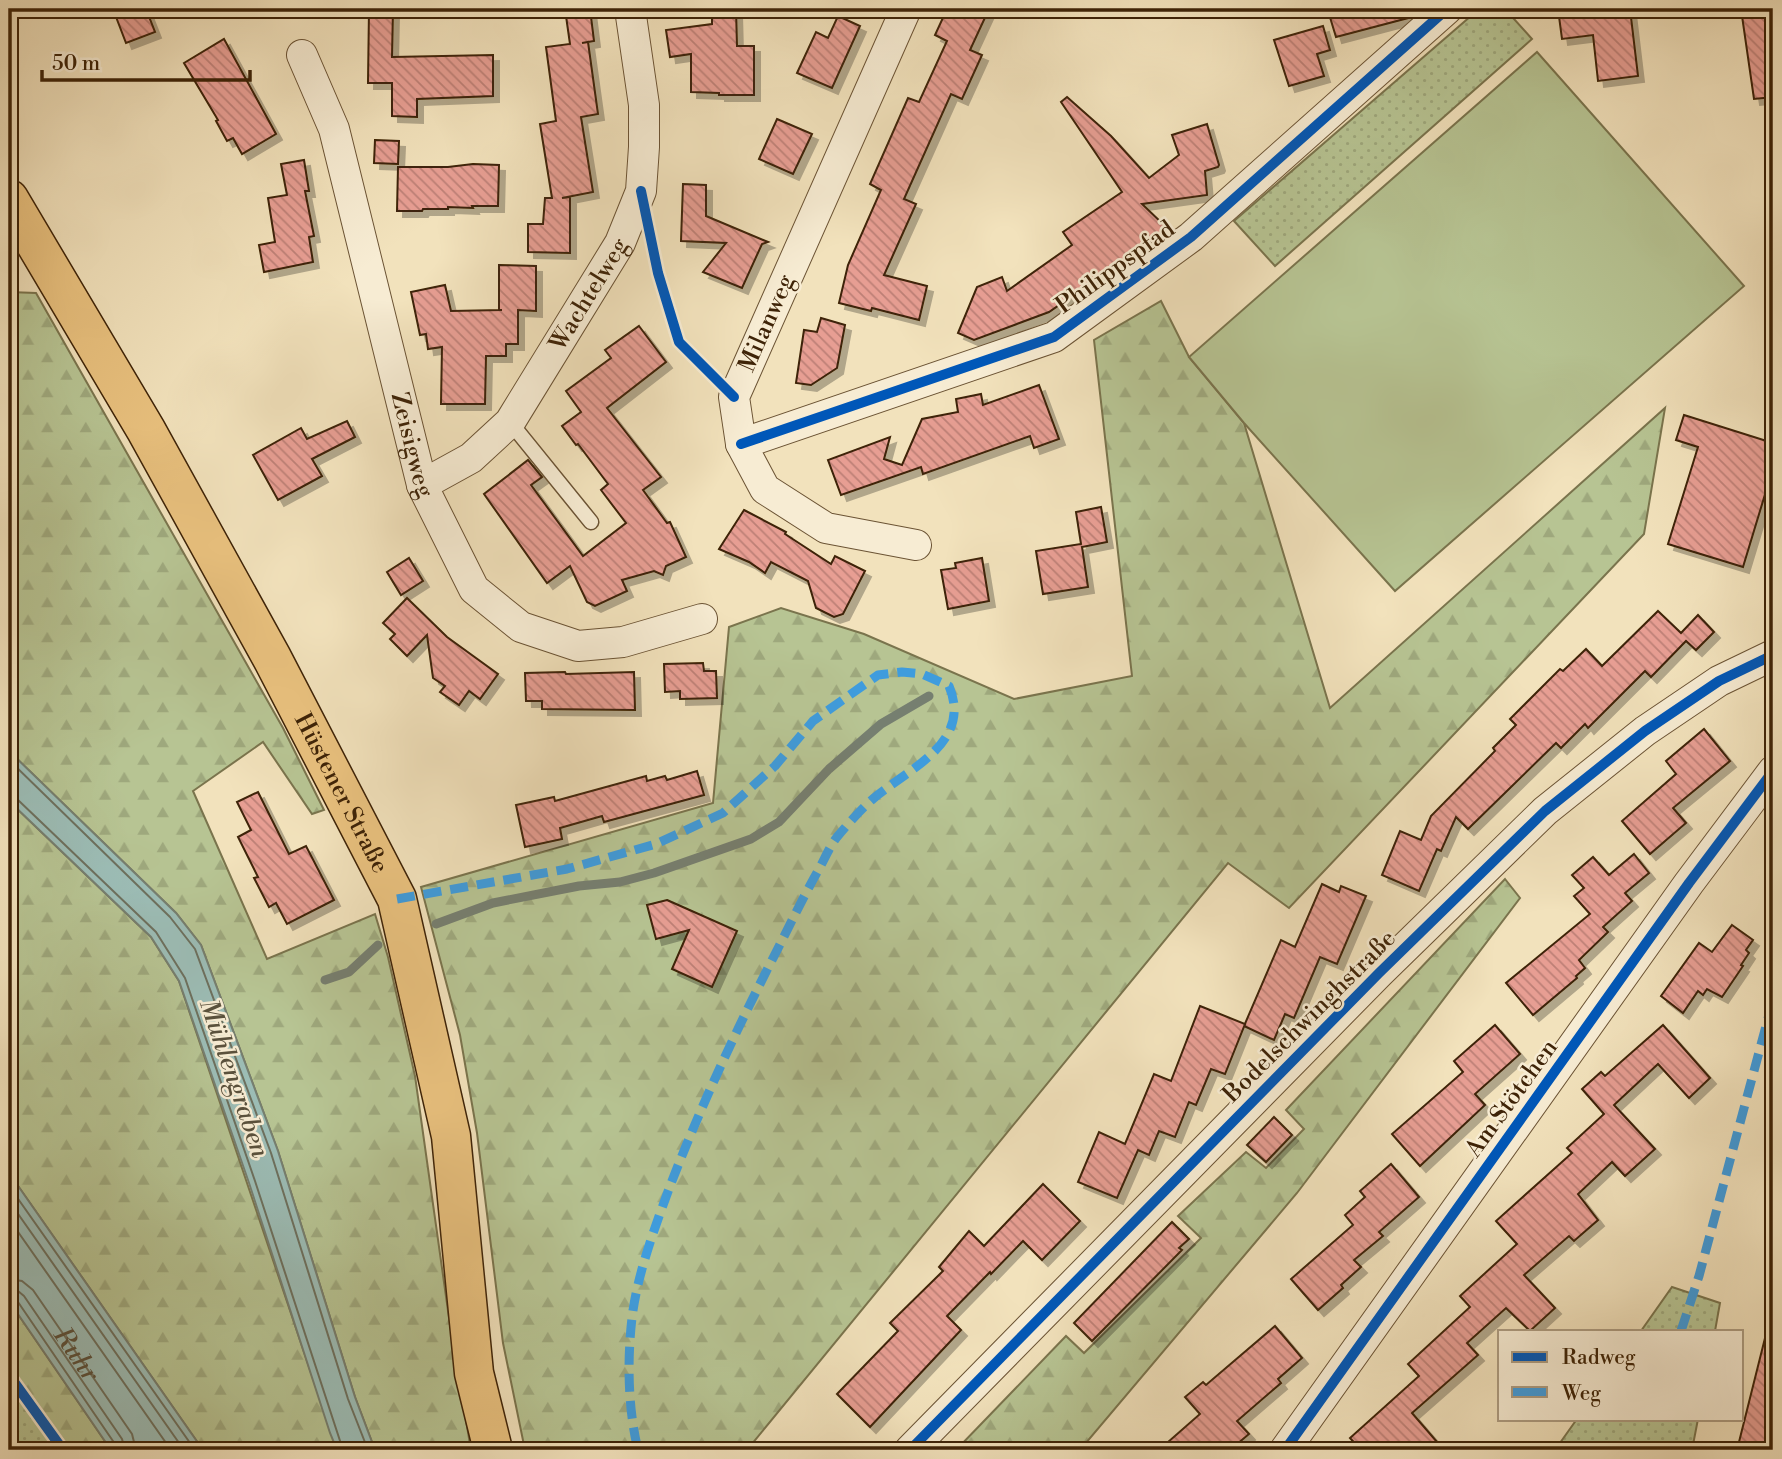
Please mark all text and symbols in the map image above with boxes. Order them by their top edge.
scale bar [42,38,250,82]
text: 50 m [52,51,100,77]
street label: Philippspfad [1050,214,1181,321]
street label: Wachtelweg [543,232,636,358]
street label: Milanweg [732,269,802,377]
street label: Zeisigweg [384,389,440,504]
street label: Hüstener Straße [287,708,395,878]
street label: Bodelschwinghstraße [1216,924,1403,1110]
water label: Mühlengraben [192,995,276,1162]
street label: Am Stötchen [1458,1034,1565,1164]
water label: Ruhr [46,1320,107,1389]
legend [1498,1330,1744,1420]
text: Radweg [1562,1345,1636,1371]
text: Weg [1561,1381,1601,1407]

